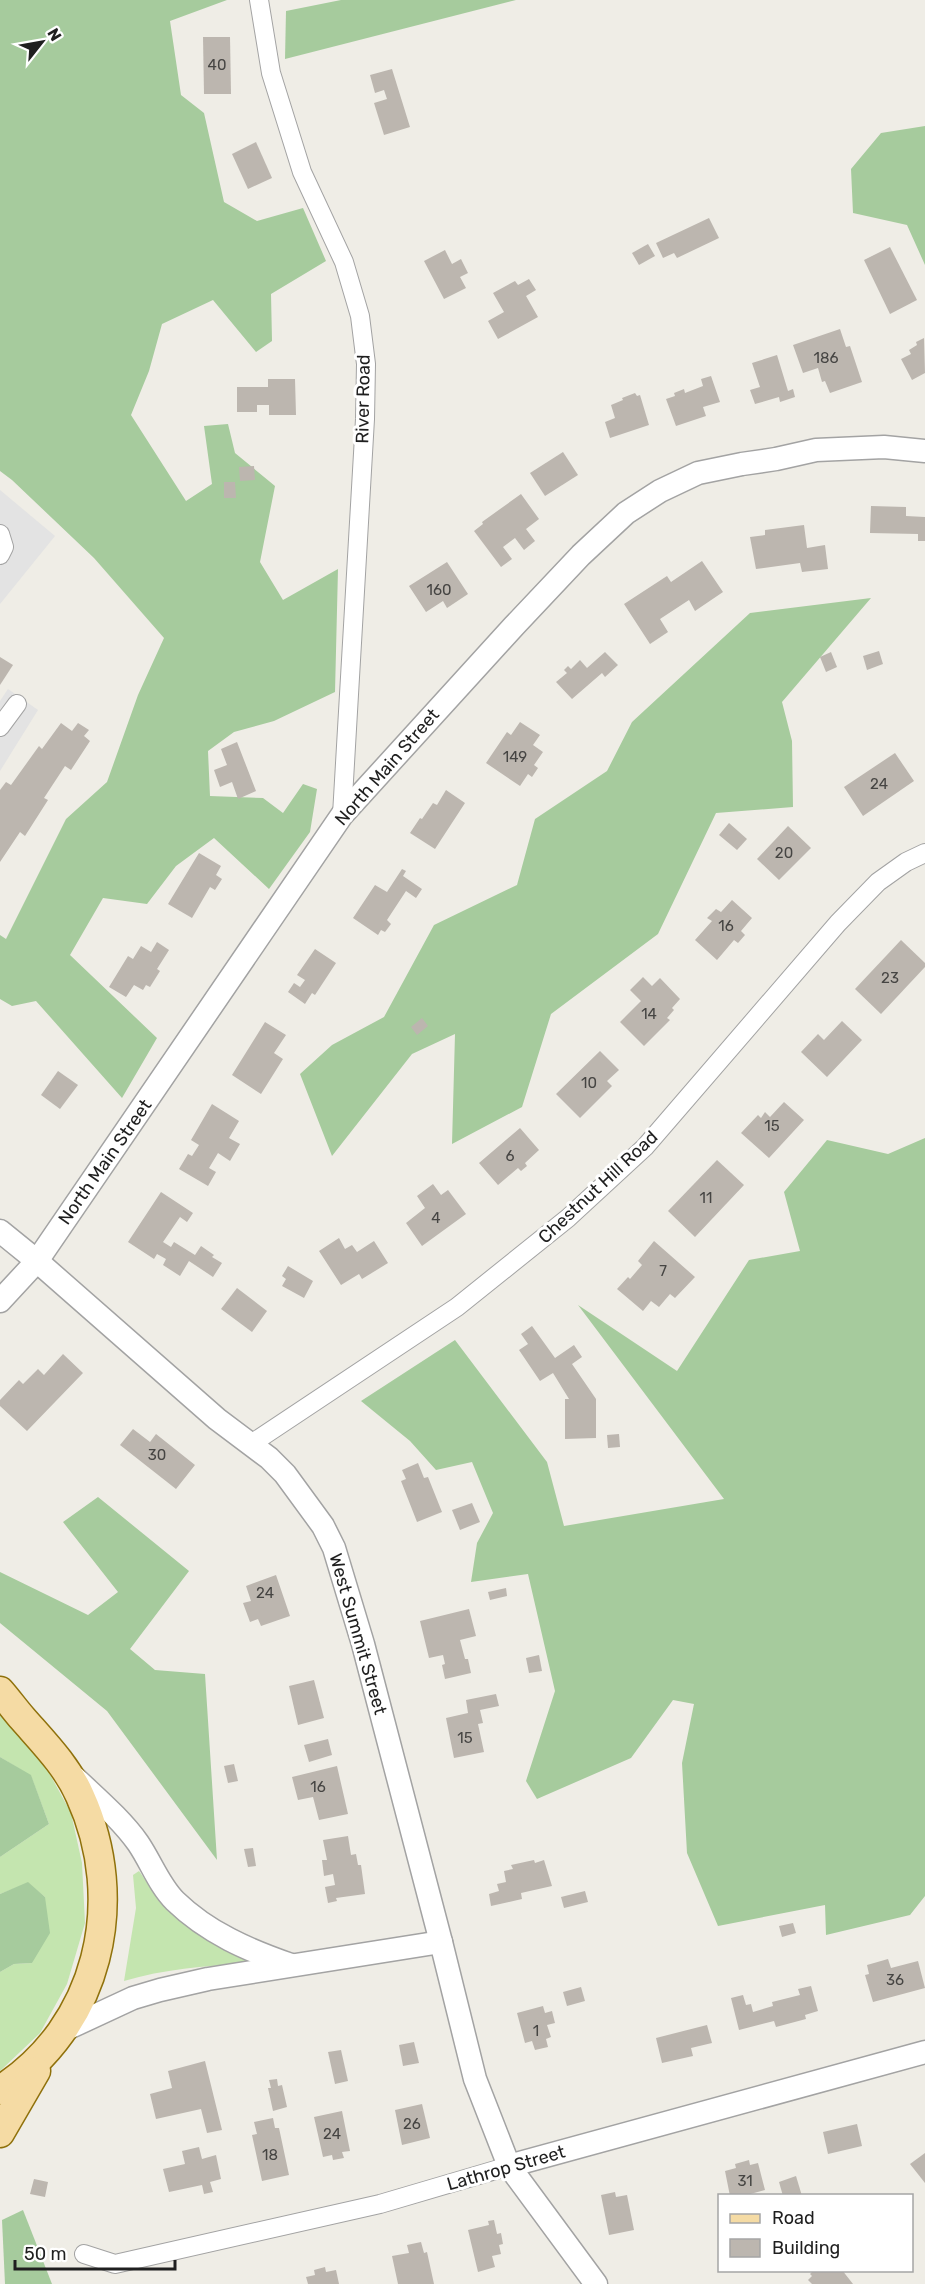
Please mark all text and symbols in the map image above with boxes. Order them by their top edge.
north arrow [12,12,72,72]
text: N [43,25,66,44]
house number: 40 [208,56,226,74]
house number: 186 [813,349,839,367]
street label: River Road [351,354,375,444]
house number: 160 [427,581,452,599]
street label: North Main Street [330,704,444,830]
house number: 149 [503,748,527,766]
house number: 24 [870,775,888,793]
house number: 20 [775,844,793,862]
house number: 16 [718,917,734,935]
house number: 23 [881,969,899,987]
house number: 14 [641,1005,657,1023]
house number: 10 [581,1074,597,1092]
street label: North Main Street [54,1095,156,1229]
house number: 15 [764,1117,780,1135]
street label: Chestnut Hill Road [534,1126,662,1248]
house number: 6 [505,1147,515,1165]
house number: 11 [700,1189,712,1207]
house number: 4 [431,1209,441,1227]
house number: 7 [659,1262,667,1280]
house number: 30 [148,1446,166,1464]
street label: West Summit Street [324,1551,392,1717]
house number: 24 [256,1584,274,1602]
house number: 15 [457,1729,473,1747]
house number: 16 [310,1778,326,1796]
house number: 36 [886,1971,904,1989]
house number: 1 [533,2022,539,2040]
house number: 26 [403,2115,421,2133]
house number: 24 [323,2125,341,2143]
street label: Lathrop Street [444,2141,568,2195]
house number: 18 [262,2146,278,2164]
house number: 31 [737,2172,753,2190]
legend [718,2194,913,2272]
text: Road [772,2207,815,2229]
scale bar [15,2233,176,2271]
text: Building [772,2237,840,2259]
text: 50 m [24,2243,67,2265]

